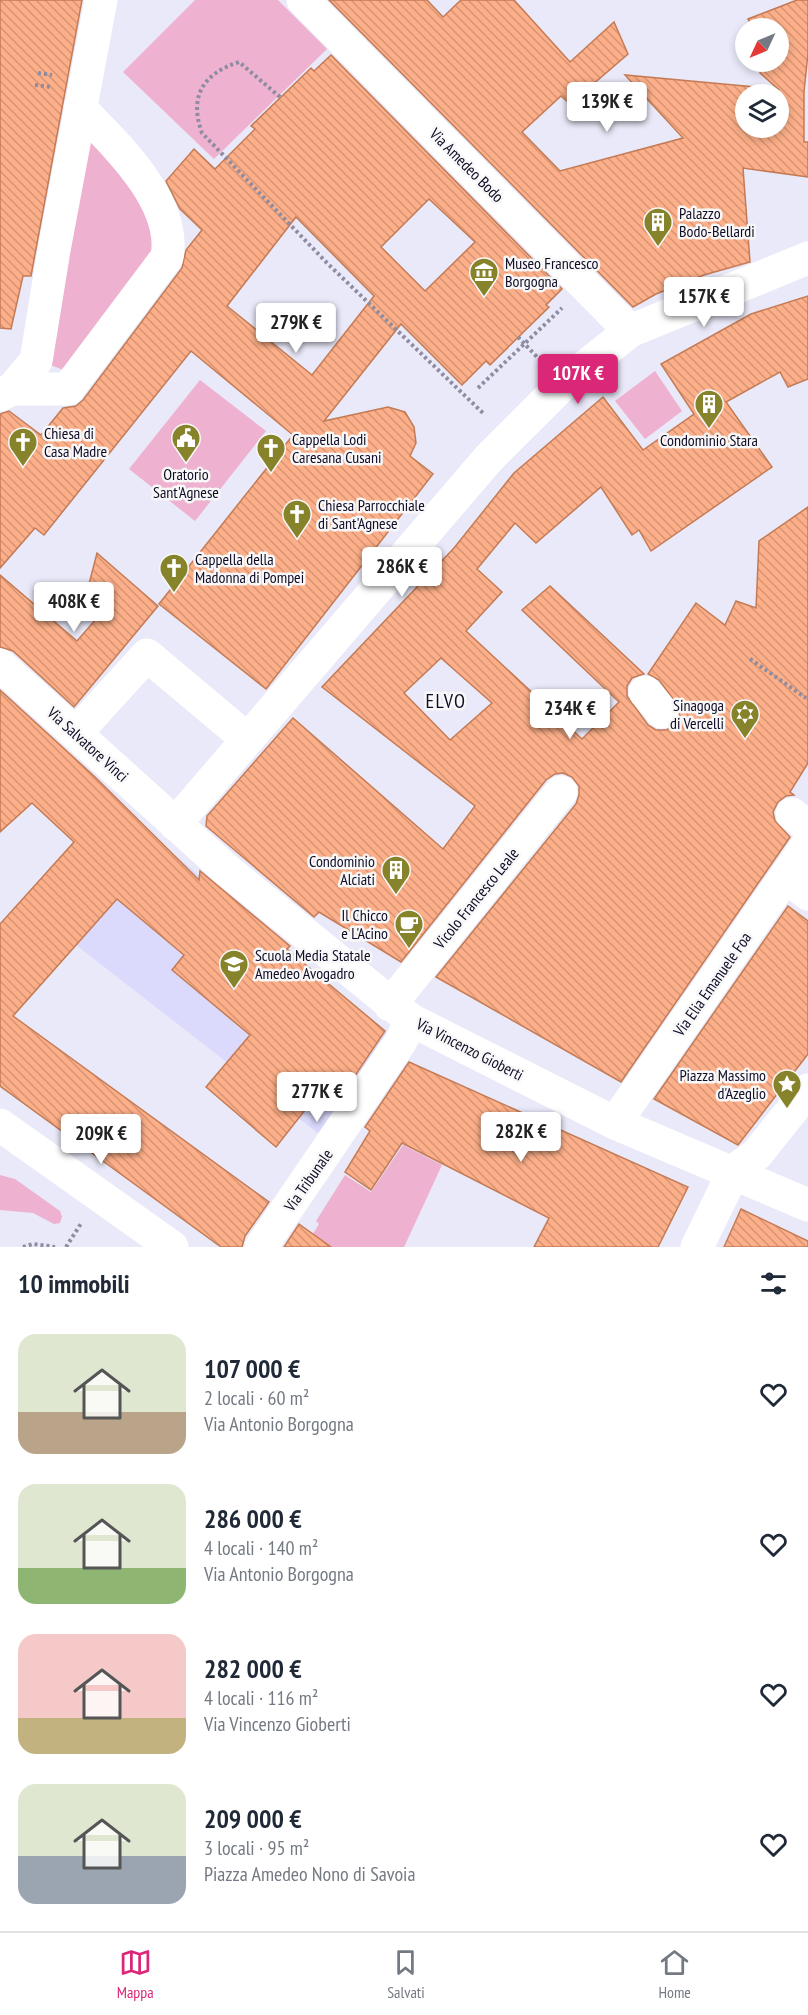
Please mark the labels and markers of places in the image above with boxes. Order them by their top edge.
pin: 139K € [558,82,656,133]
place label: Palazzo Bodo-Bellardi [679,203,755,241]
building icon: Palazzo Bodo-Bellardi [642,206,674,248]
place label: Museo Francesco Borgogna [505,253,599,291]
museum icon: Museo Francesco Borgogna [468,256,500,298]
pin: 157K € [655,277,753,328]
pin: 279K € [247,303,345,354]
pin: 107K € [529,354,627,405]
building icon: Condominio Stara [693,388,725,430]
public building icon: Oratorio Sant'Agnese [170,422,202,464]
place label: Chiesa di Casa Madre [44,423,107,461]
church icon: Chiesa di Casa Madre [7,426,39,468]
place label: Cappella Lodi Caresana Cusani [292,429,382,467]
place label: Condominio Stara [660,430,758,450]
church icon: Cappella Lodi Caresana Cusani [255,432,287,474]
place label: Oratorio Sant'Agnese [153,464,219,502]
place label: Chiesa Parrocchiale di Sant'Agnese [318,495,425,533]
church icon: Chiesa Parrocchiale di Sant'Agnese [281,498,313,540]
pin: 286K € [353,547,451,598]
place label: Cappella della Madonna di Pompei [195,549,304,587]
church icon: Cappella della Madonna di Pompei [158,552,190,594]
pin: 408K € [25,582,123,633]
pin: 234K € [521,689,619,740]
place label: Sinagoga di Vercelli [670,695,724,733]
synagogue icon: Sinagoga di Vercelli [729,698,761,740]
place label: Condominio Alciati [309,851,375,889]
building icon: Condominio Alciati [380,854,412,896]
place label: Il Chicco e L'Acino [341,905,388,943]
cafe icon: Il Chicco e L'Acino [393,908,425,950]
place label: Scuola Media Statale Amedeo Avogadro [255,945,371,983]
school or university icon: Scuola Media Statale Amedeo Avogadro [218,948,250,990]
place label: Piazza Massimo d'Azeglio [679,1065,766,1103]
place icon: Piazza Massimo d'Azeglio [771,1068,803,1110]
pin: 277K € [268,1072,366,1123]
pin: 282K € [472,1112,570,1163]
pin: 209K € [52,1114,150,1165]

